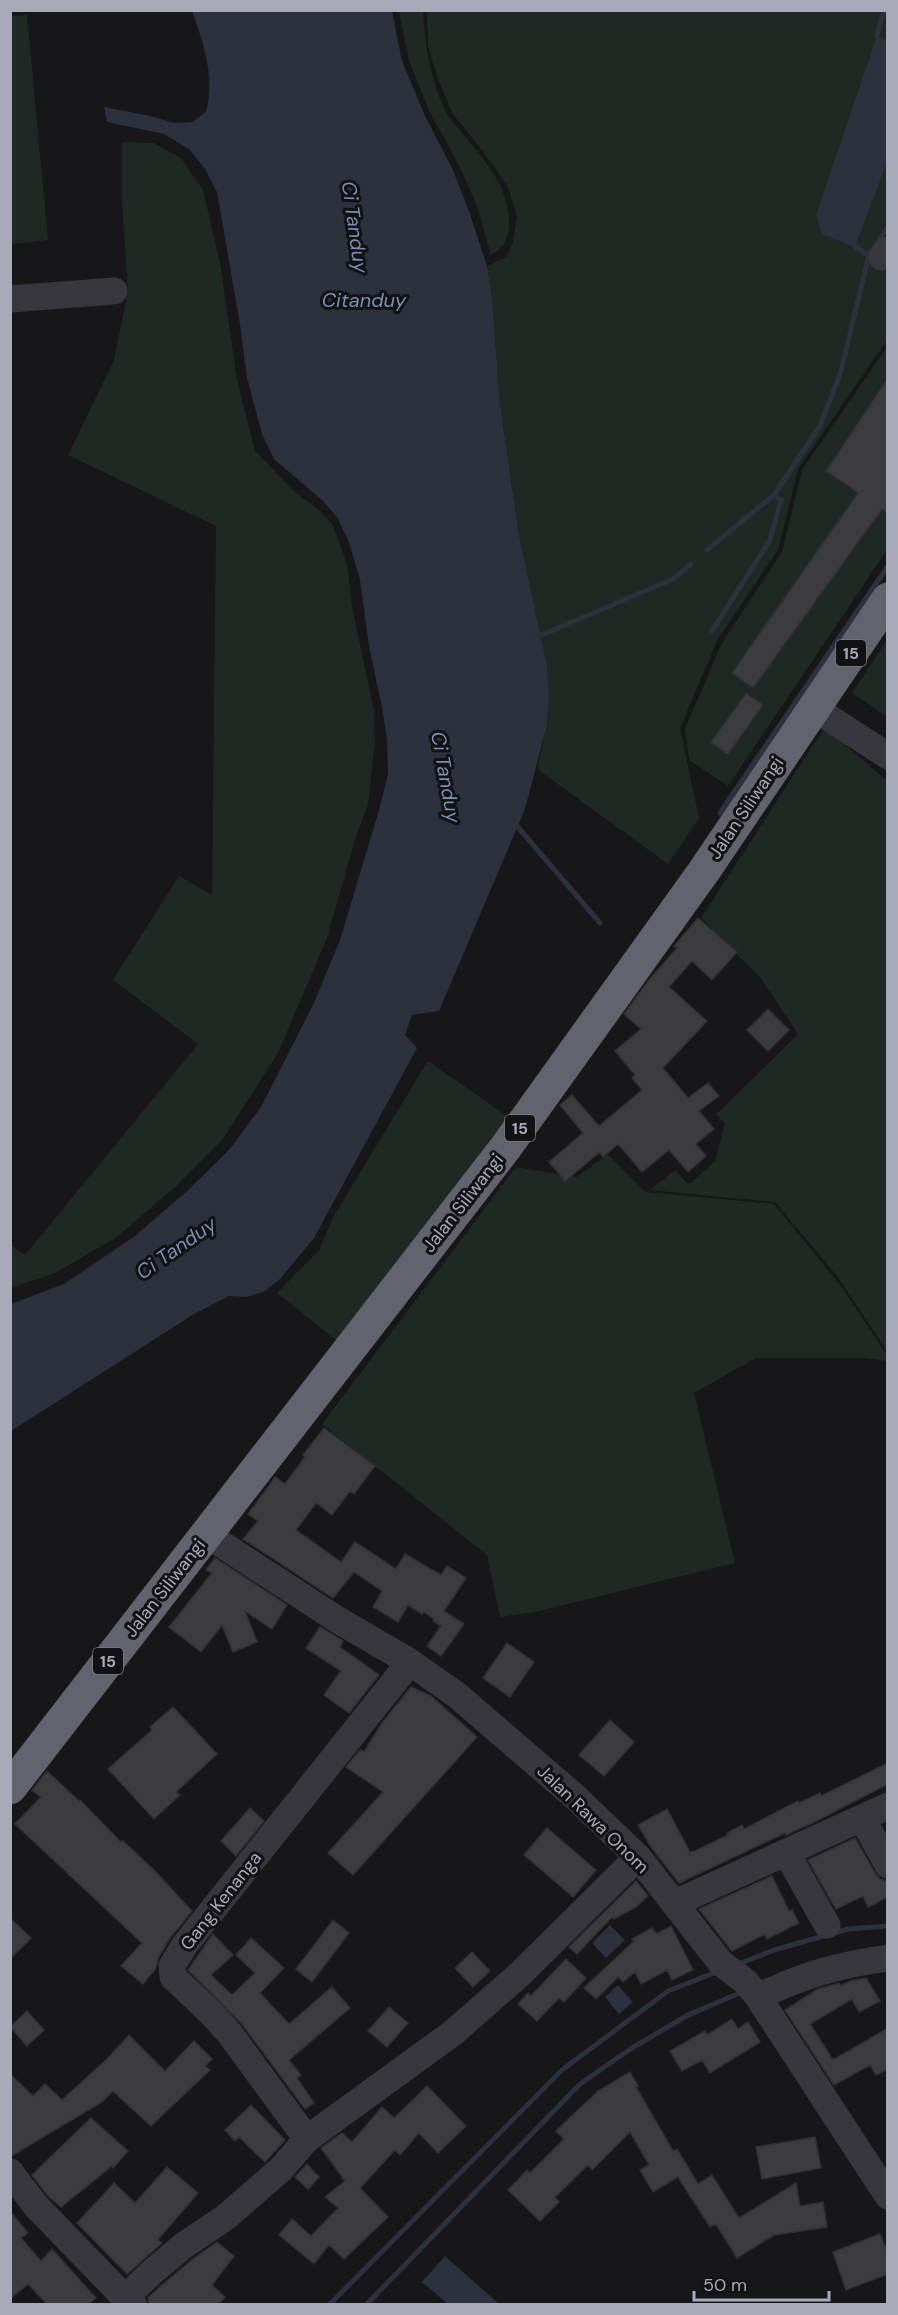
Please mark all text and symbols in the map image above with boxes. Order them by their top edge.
water label: Ci Tanduy [336,179,374,275]
water label: Citanduy [322,287,407,313]
road number: 15 [836,640,866,666]
water label: Ci Tanduy [425,729,467,826]
street label: Jalan Siliwangi [703,752,789,864]
road number: 15 [505,1115,535,1141]
street label: Jalan Siliwangi [417,1149,509,1257]
water label: Ci Tanduy [131,1210,222,1285]
street label: Jalan Siliwangi [119,1534,211,1642]
road number: 15 [93,1648,123,1674]
street label: Jalan Rawa Onom [532,1759,654,1879]
street label: Gang Kenanga [175,1847,267,1955]
scale bar [694,2264,829,2302]
text: 50 m [703,2273,747,2297]

